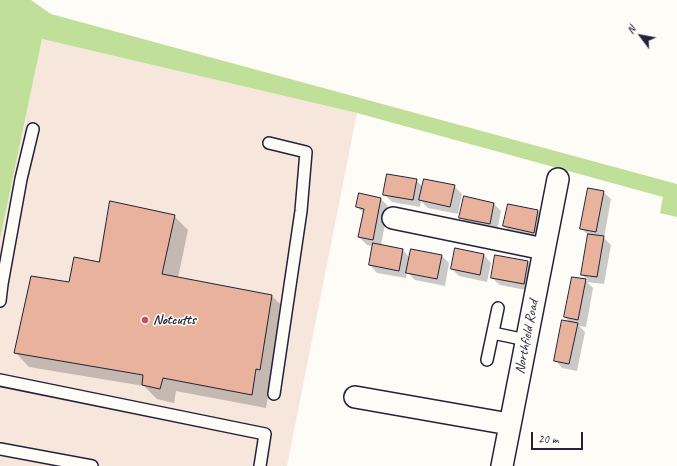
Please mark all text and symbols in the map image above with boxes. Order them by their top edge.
north arrow [621,16,661,56]
text: N [623,23,639,36]
street label: Northfield Road [512,299,542,375]
place label: Notcutts [153,312,196,328]
marker: Notcutts [140,315,150,325]
scale bar [533,424,585,450]
text: 20 m [538,431,558,447]

